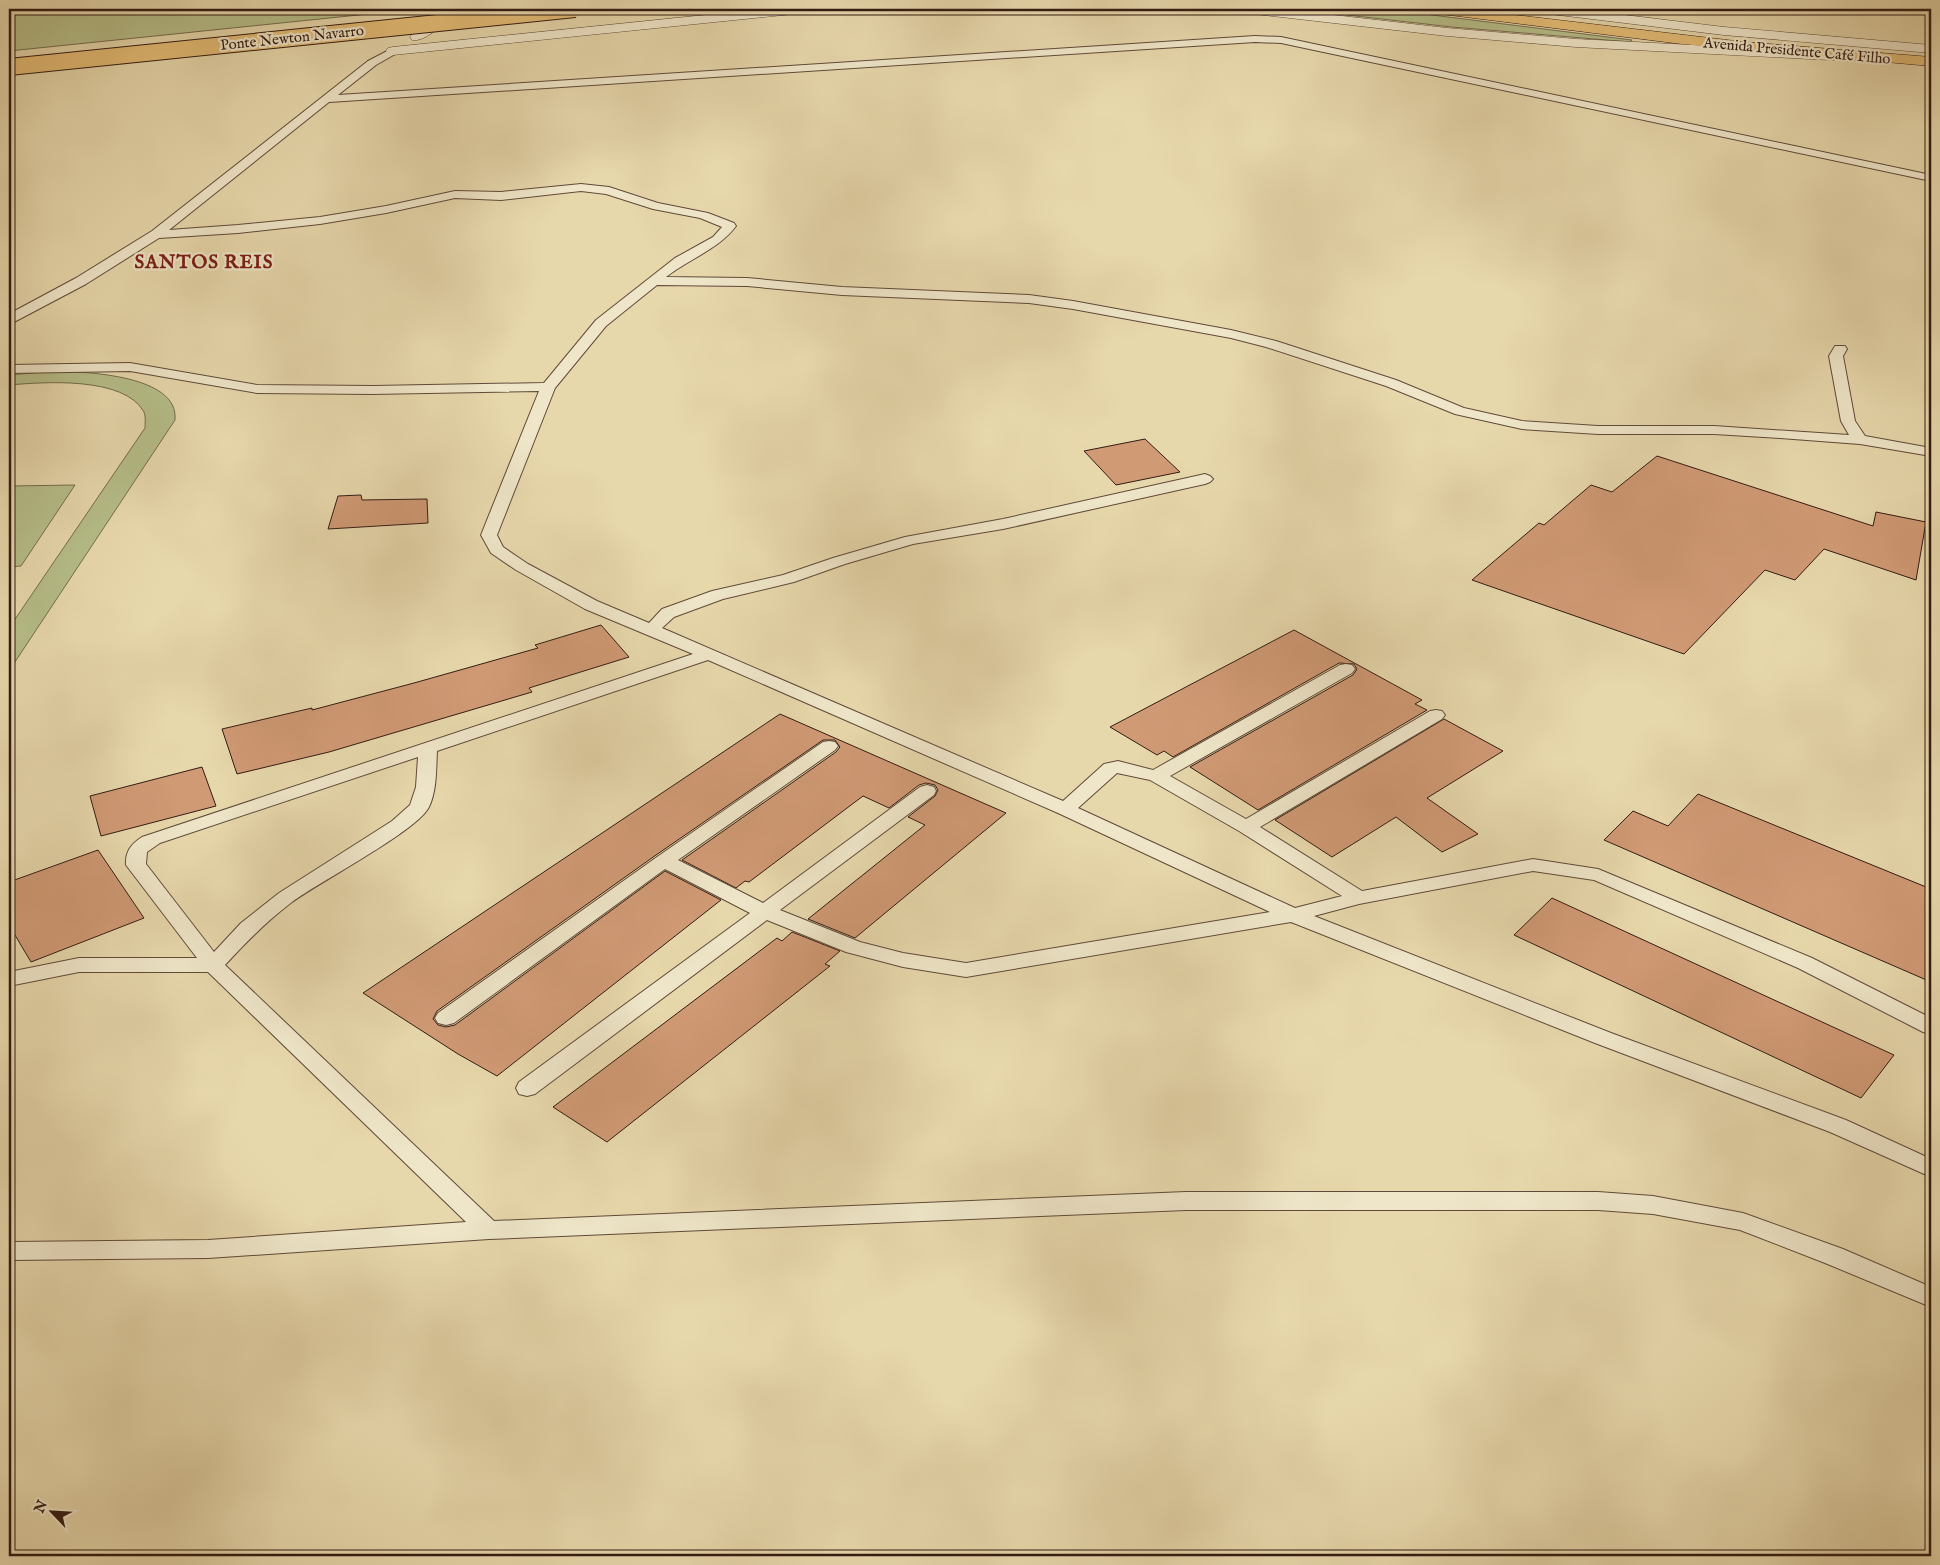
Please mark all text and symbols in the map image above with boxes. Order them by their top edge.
street label: Ponte Newton Navarro [219,21,365,55]
street label: Avenida Presidente Café Filho [1702,33,1891,69]
district label: SANTOS REIS [135,251,273,275]
north arrow [28,1488,78,1538]
text: N [30,1498,52,1517]

